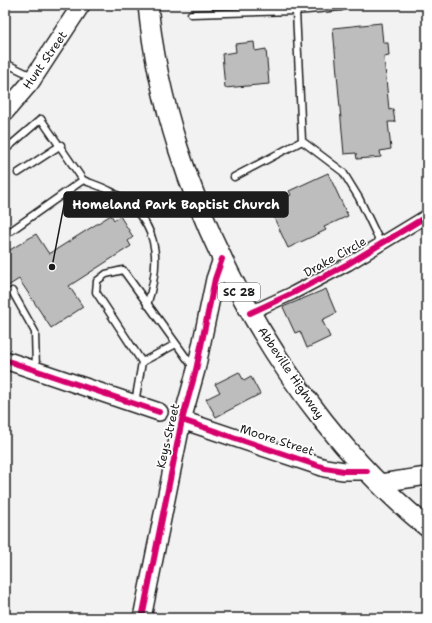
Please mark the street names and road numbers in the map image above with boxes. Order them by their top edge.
street label: Hunt Street [19,28,71,92]
street label: Drake Circle [301,233,369,281]
road number: SC 28 [218,283,260,301]
street label: Abbeville Highway [254,324,328,422]
street label: Keys Street [153,402,183,470]
street label: Moore Street [238,420,316,460]

